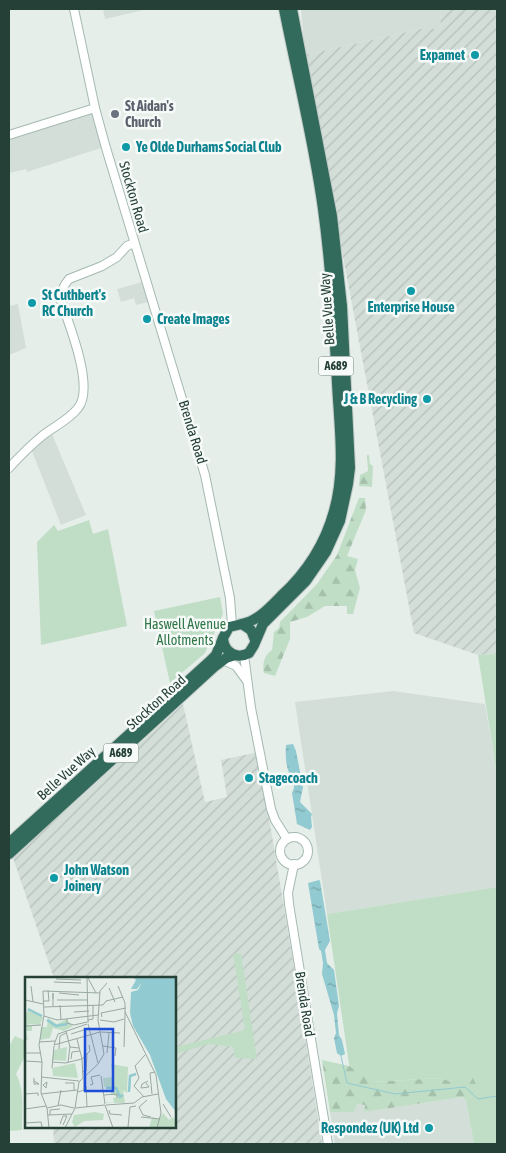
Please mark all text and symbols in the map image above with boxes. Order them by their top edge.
place label: Expamet [420,47,465,63]
marker: Expamet [469,49,481,61]
place label: St Aidan's Church [125,98,174,130]
marker: St Aidan's Church [109,108,121,120]
place label: Ye Olde Durhams Social Club [135,139,282,155]
marker: Ye Olde Durhams Social Club [120,141,132,153]
street label: Stockton Road [116,159,152,235]
street label: Belle Vue Way [316,272,338,346]
marker: Enterprise House [405,285,417,297]
place label: St Cuthbert's RC Church [42,287,106,319]
marker: St Cuthbert's RC Church [26,297,38,309]
place label: Enterprise House [367,299,455,315]
place label: Create Images [157,311,230,327]
marker: Create Images [141,313,153,325]
road number: A689 [318,356,354,376]
place label: J & B Recycling [343,391,418,407]
marker: J & B Recycling [421,393,433,405]
street label: Brenda Road [176,398,210,466]
park label: Haswell Avenue Allotments [144,616,226,648]
street label: Stockton Road [123,671,189,733]
street label: Belle Vue Way [34,743,98,803]
road number: A689 [104,744,138,762]
place label: Stagecoach [259,770,318,786]
marker: Stagecoach [243,772,255,784]
place label: John Watson Joinery [63,862,129,894]
marker: John Watson Joinery [48,872,60,884]
street label: Brenda Road [292,970,318,1038]
inset map [25,977,176,1128]
place label: Respondez (UK) Ltd [321,1120,419,1136]
marker: Respondez (UK) Ltd [423,1122,435,1134]

